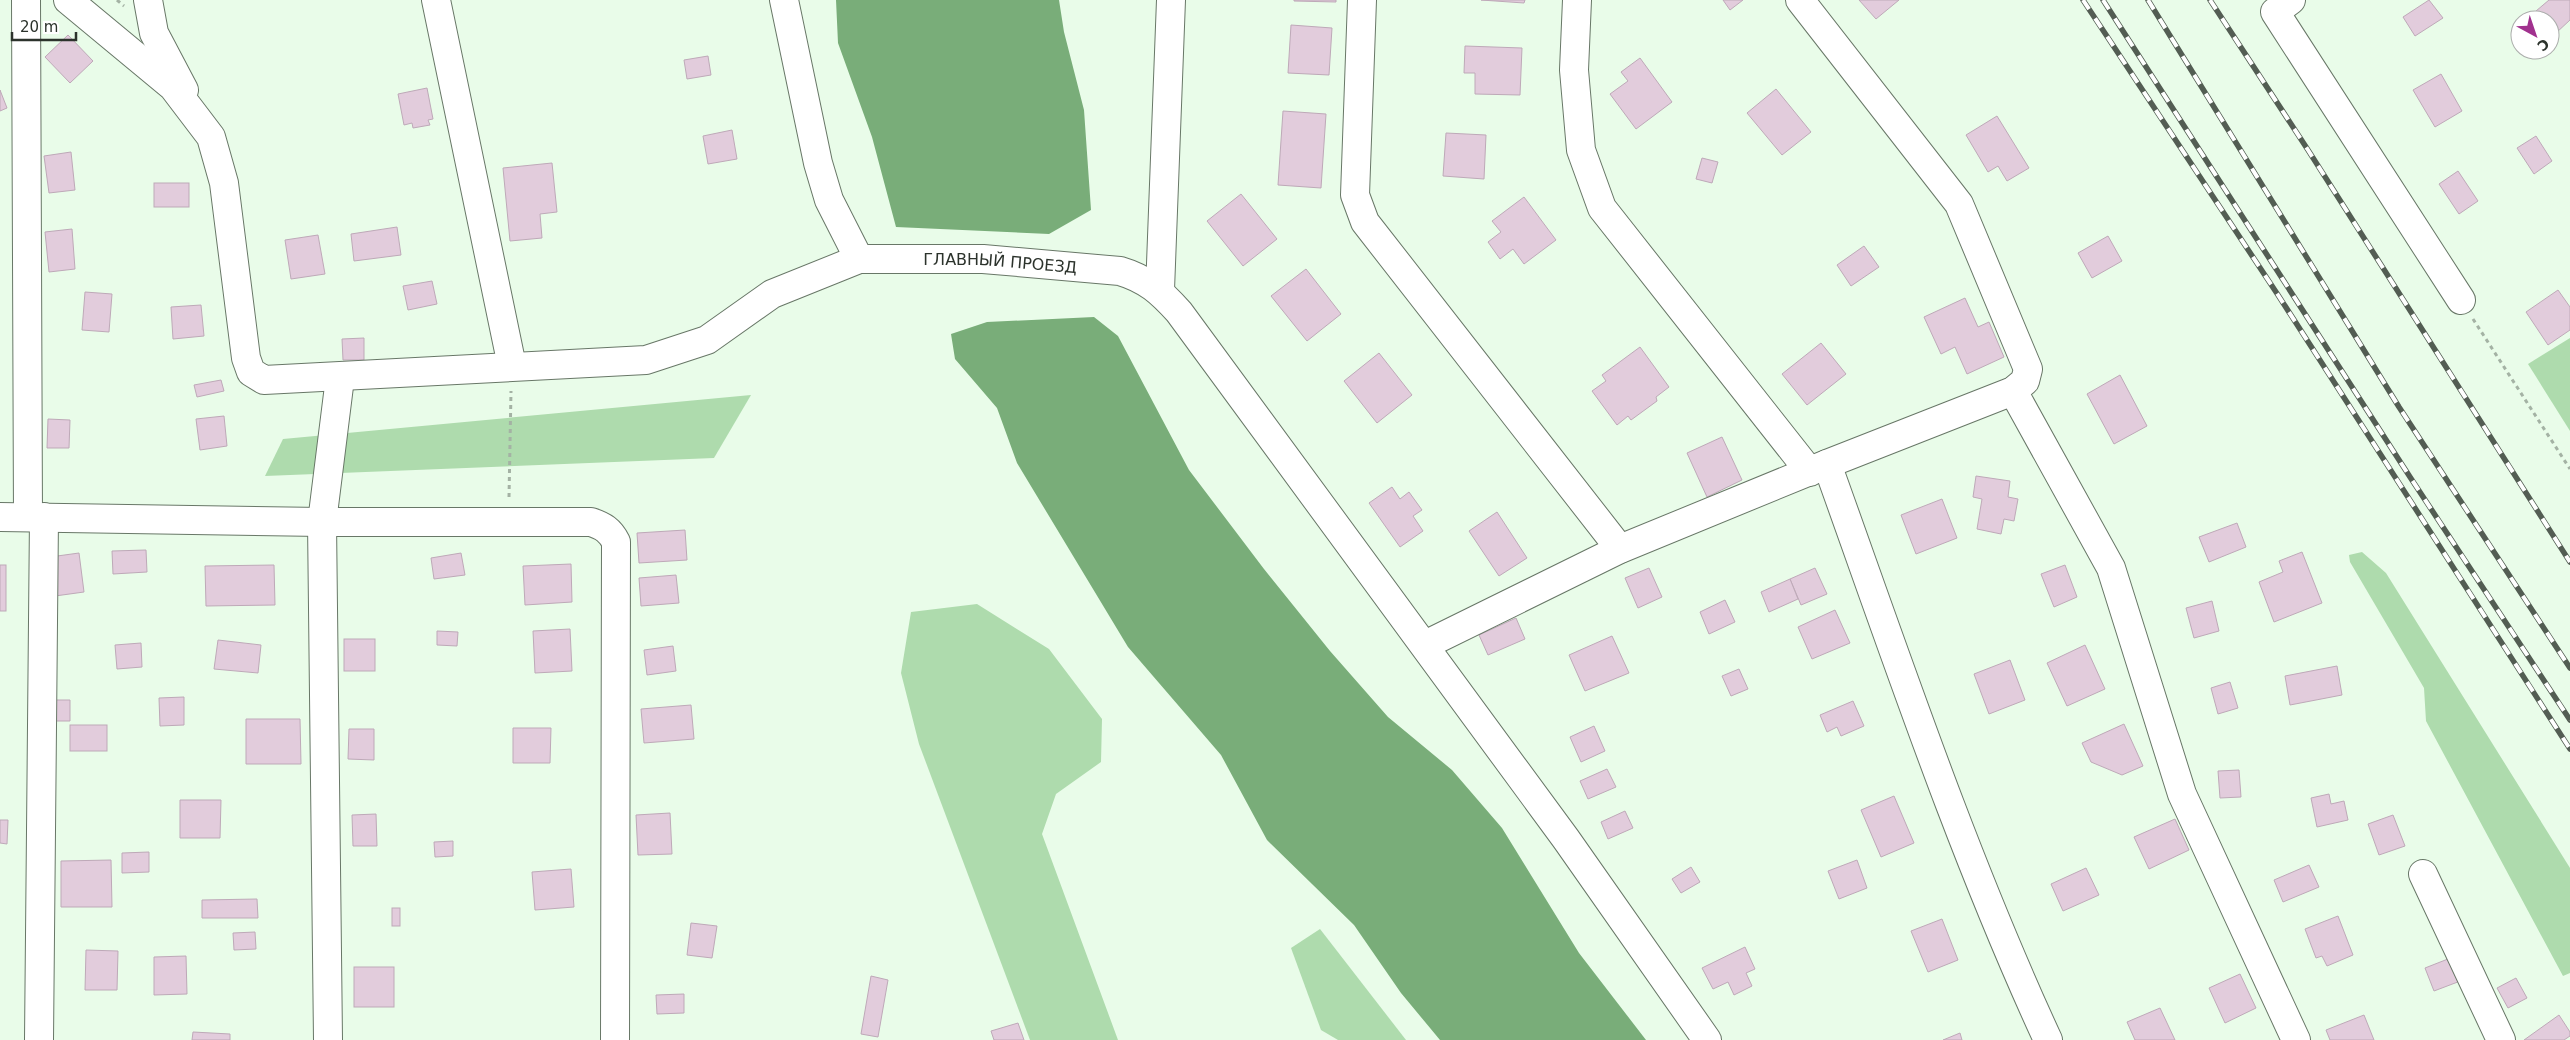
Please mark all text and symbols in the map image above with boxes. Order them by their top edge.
scale bar [12,10,76,42]
north arrow [2510,10,2560,60]
text: 20 m [20,18,58,36]
text: С [2534,36,2552,54]
street label: ГЛАВНЫЙ ПРОЕЗД [923,250,1078,277]

